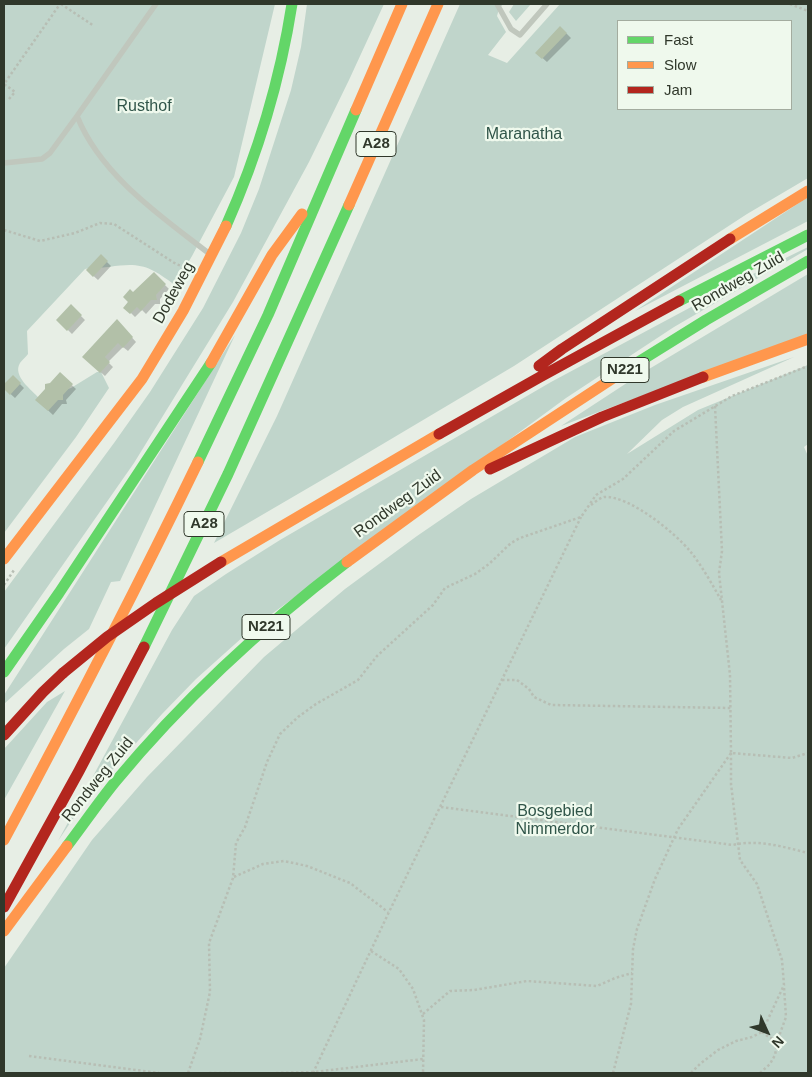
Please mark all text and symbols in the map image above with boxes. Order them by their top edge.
legend [617,20,792,110]
text: Fast [664,31,693,48]
text: Slow [664,56,697,73]
text: Jam [664,81,692,98]
park label: Rusthof [116,97,172,117]
park label: Maranatha [486,125,562,145]
road number: A28 [356,132,396,156]
street label: Rondweg Zuid [689,248,787,316]
street label: Dodeweg [149,259,199,327]
road number: N221 [601,358,649,382]
street label: Rondweg Zuid [351,466,445,542]
road number: A28 [184,512,224,536]
road number: N221 [242,614,290,640]
street label: Rondweg Zuid [58,734,138,826]
park label: Bosgebied Nimmerdor [515,802,595,840]
north arrow [742,1007,792,1057]
text: N [769,1033,787,1051]

